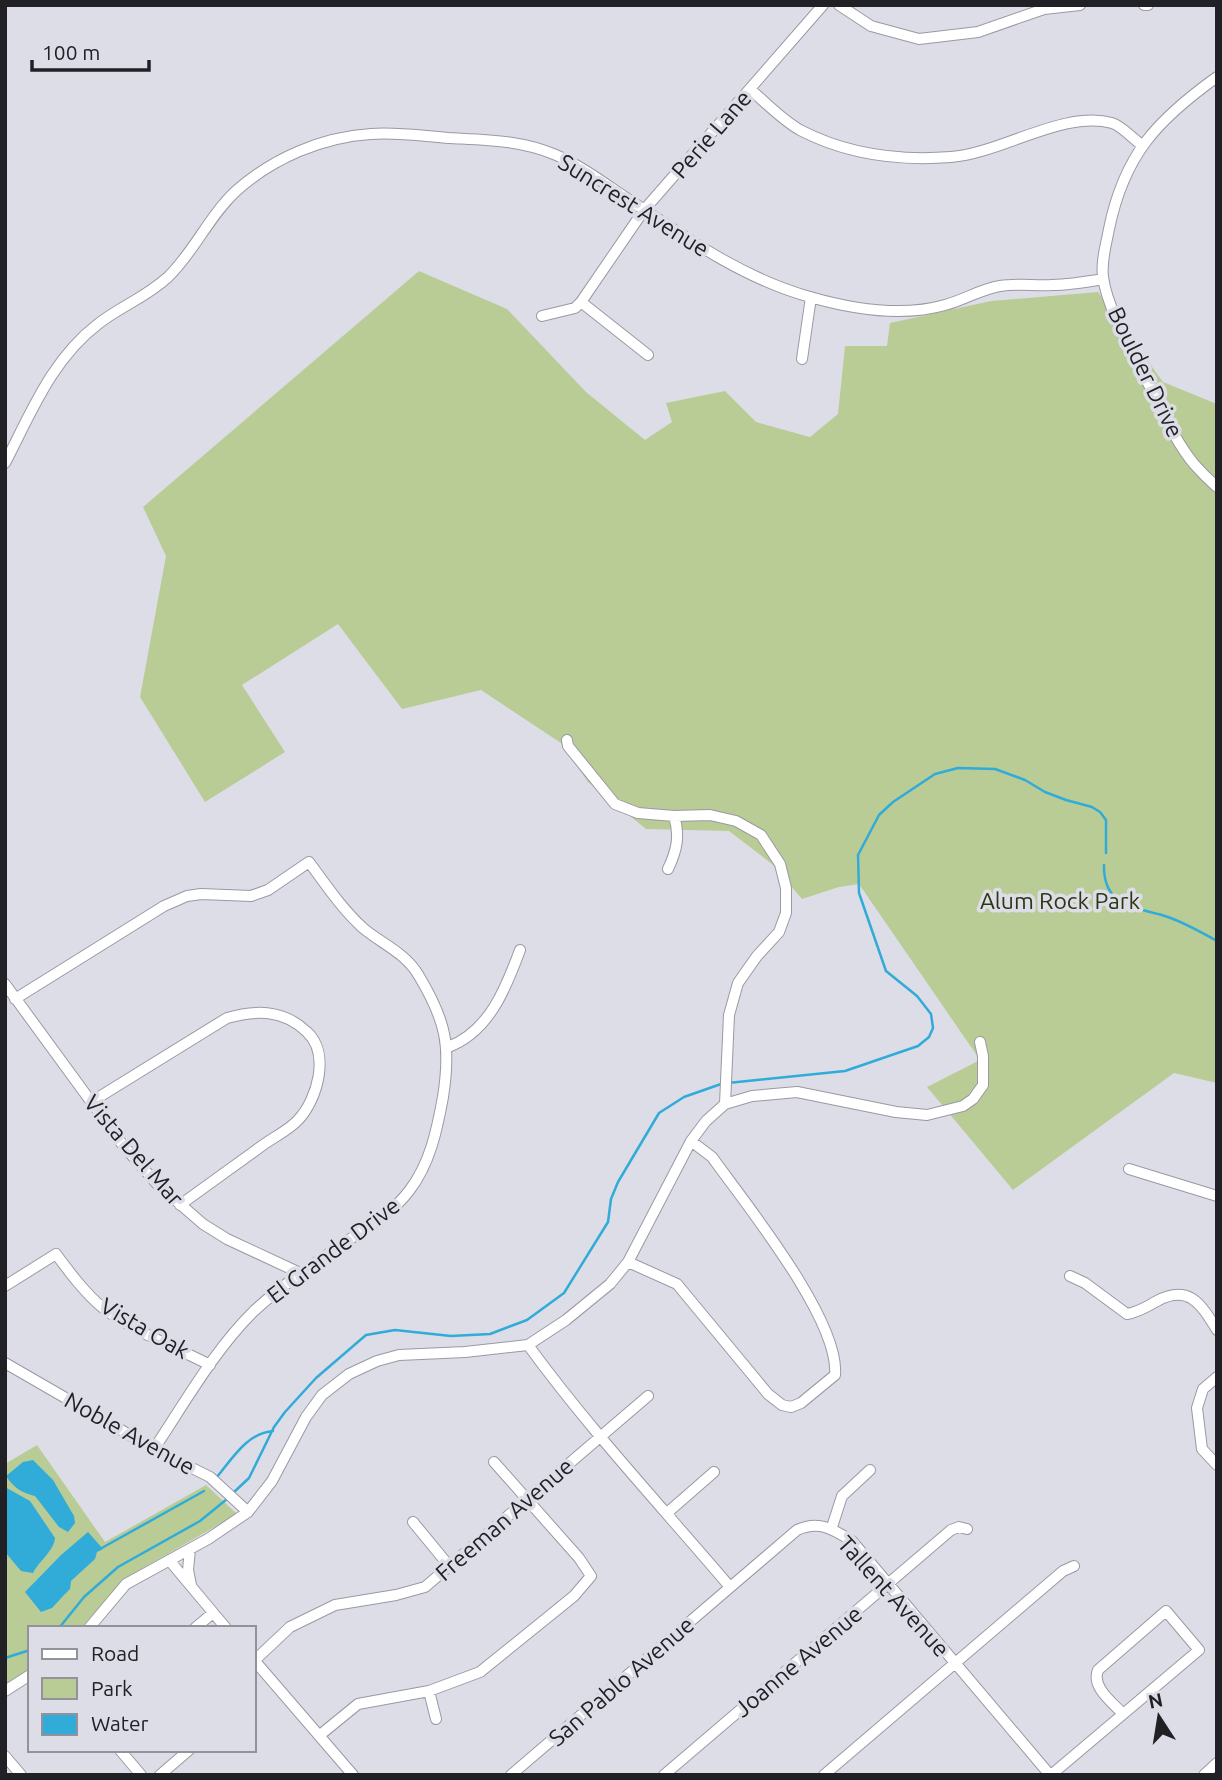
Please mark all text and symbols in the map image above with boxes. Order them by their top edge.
scale bar [32,28,149,72]
text: 100 m [42,40,100,64]
street label: Perie Lane [666,85,756,183]
street label: Suncrest Avenue [554,149,714,261]
street label: Boulder Drive [1104,303,1188,441]
park label: Alum Rock Park [980,888,1141,913]
street label: Vista Del Mar [79,1090,189,1210]
street label: El Grande Drive [262,1192,404,1308]
street label: Vista Oak [96,1293,194,1364]
street label: Noble Avenue [61,1387,199,1479]
street label: Freeman Avenue [430,1453,578,1585]
street label: Tallent Avenue [833,1531,955,1661]
street label: Joanne Avenue [729,1601,867,1721]
street label: San Pablo Avenue [544,1611,698,1751]
legend [28,1626,256,1752]
text: Road [91,1641,139,1665]
text: Park [91,1676,133,1700]
north arrow [1124,1682,1194,1752]
text: N [1146,1688,1165,1713]
text: Water [91,1711,149,1735]

